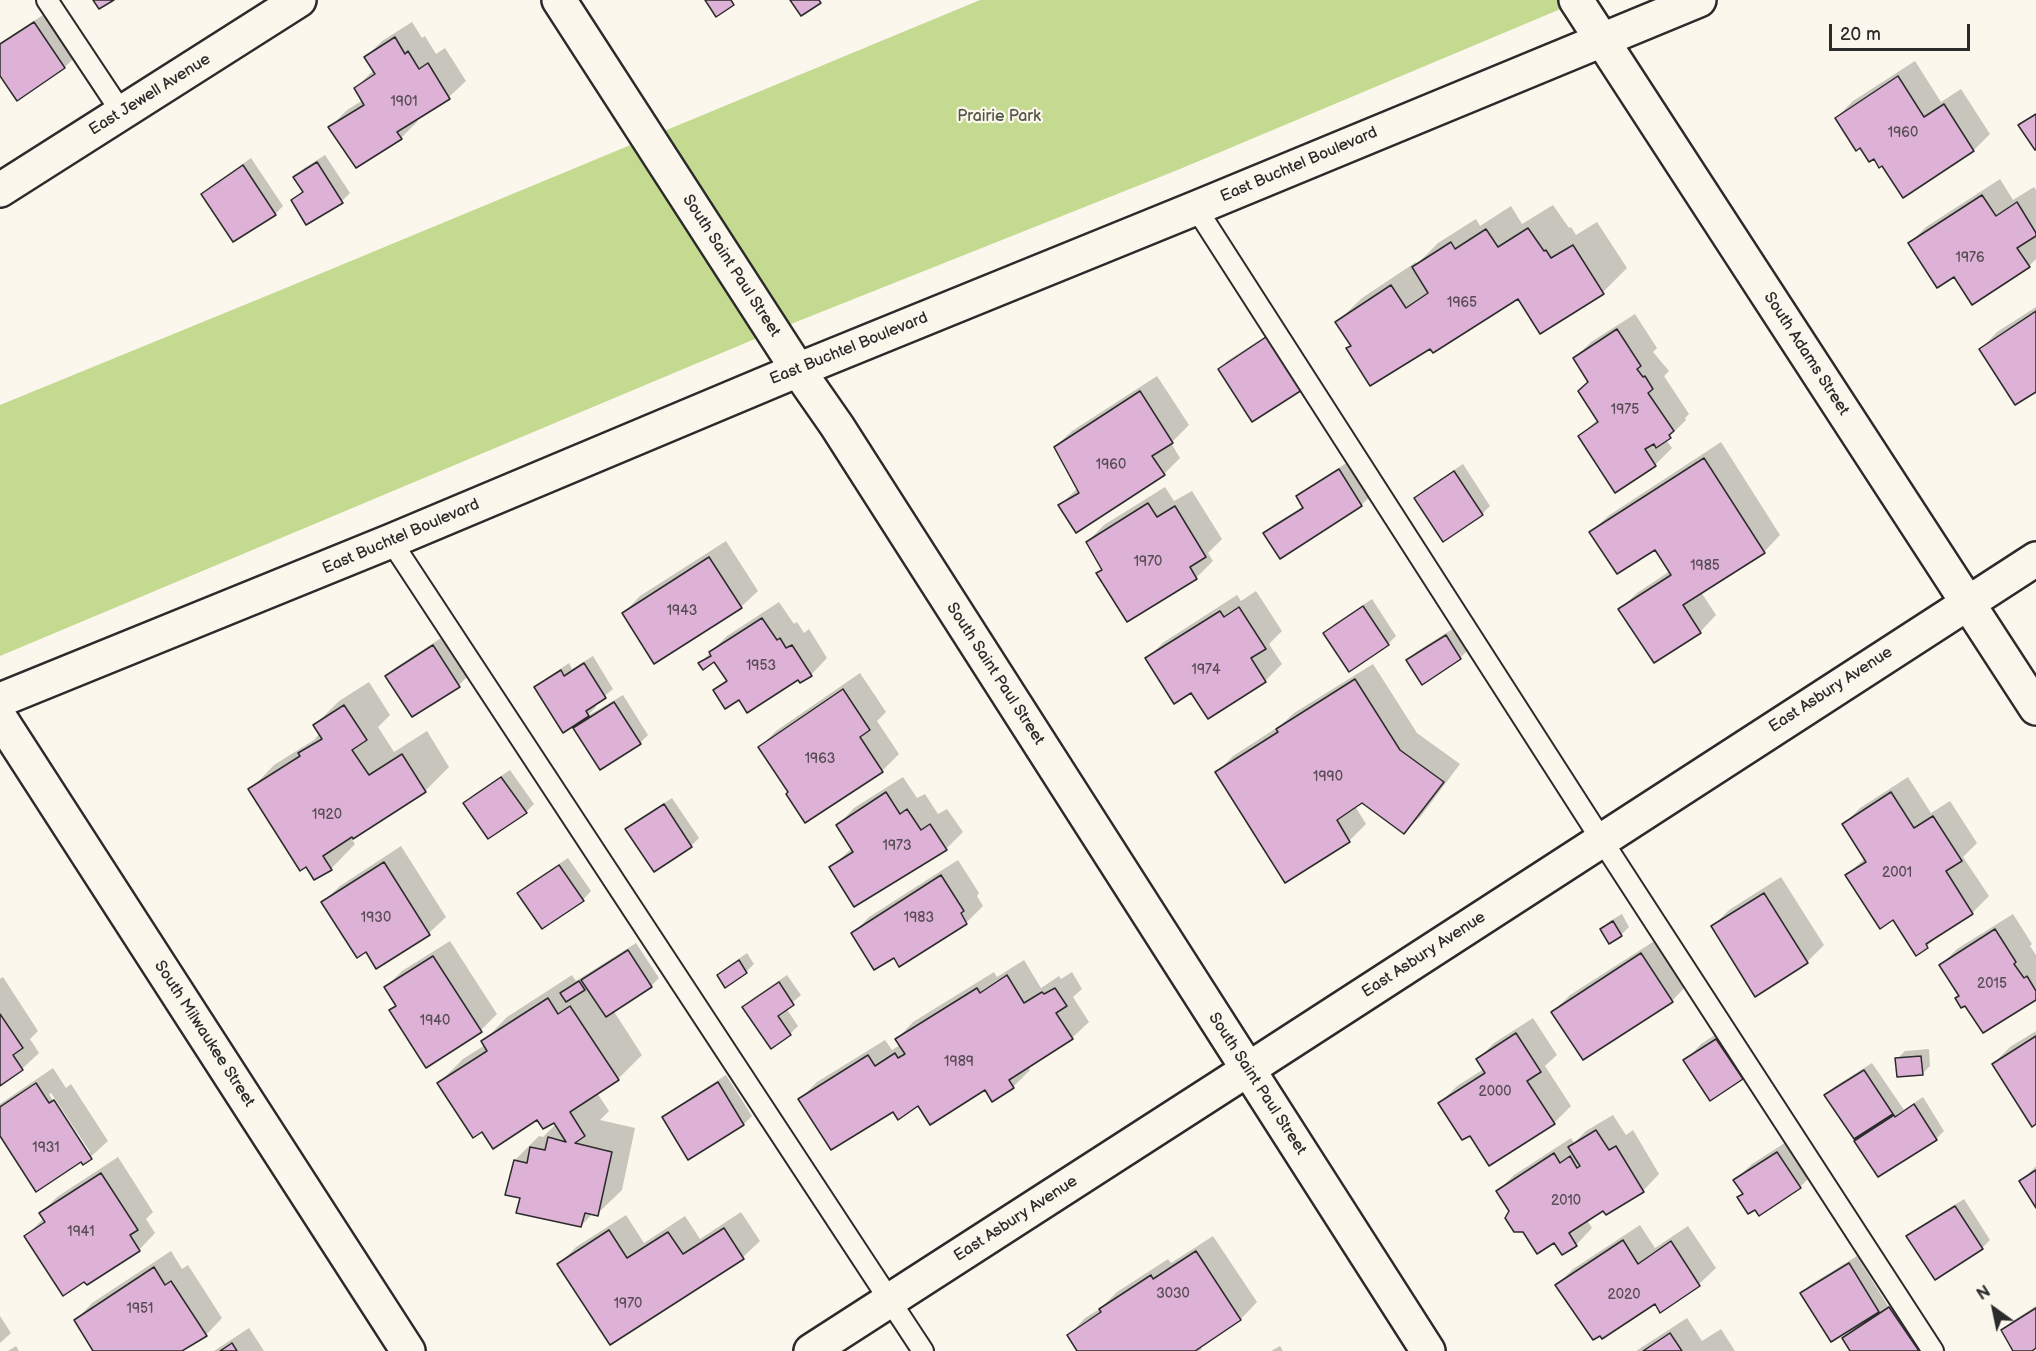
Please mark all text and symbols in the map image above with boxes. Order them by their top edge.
scale bar [1832,12,1973,50]
text: 20 m [1840,24,1881,45]
street label: East Jewell Avenue [86,50,214,140]
house number: 1901 [390,94,418,110]
park label: Prairie Park [957,107,1041,127]
street label: East Buchtel Boulevard [1218,123,1380,207]
house number: 1960 [1888,125,1918,141]
street label: South Saint Paul Street [678,191,784,341]
house number: 1976 [1956,250,1984,266]
street label: South Adams Street [1759,289,1853,419]
house number: 1965 [1447,295,1477,311]
street label: East Buchtel Boulevard [767,309,931,389]
house number: 1975 [1611,402,1639,418]
house number: 1960 [1096,457,1126,473]
street label: East Buchtel Boulevard [320,495,482,579]
house number: 1970 [1134,554,1162,570]
house number: 1985 [1690,558,1720,574]
street label: South Saint Paul Street [942,599,1048,749]
house number: 1943 [667,603,697,619]
street label: East Asbury Avenue [1766,643,1896,737]
house number: 1953 [746,658,776,674]
house number: 1974 [1192,662,1220,678]
house number: 1963 [805,751,835,767]
house number: 1990 [1313,769,1343,785]
house number: 1920 [312,807,342,823]
house number: 1973 [883,838,911,854]
house number: 2001 [1882,865,1912,881]
street label: East Asbury Avenue [1359,908,1489,1002]
house number: 1930 [361,910,391,926]
house number: 1983 [904,910,934,926]
street label: South Milwaukee Street [150,957,258,1111]
house number: 2015 [1977,976,2007,992]
street label: South Saint Paul Street [1204,1009,1310,1159]
house number: 1940 [420,1013,450,1029]
house number: 1989 [944,1054,974,1070]
house number: 2000 [1479,1084,1511,1100]
house number: 1931 [32,1140,60,1156]
street label: East Asbury Avenue [951,1172,1081,1266]
house number: 2010 [1551,1193,1581,1209]
house number: 1941 [67,1224,95,1240]
north arrow [1964,1279,2024,1339]
text: N [1974,1282,1994,1305]
house number: 3030 [1156,1286,1190,1302]
house number: 2020 [1608,1287,1640,1303]
house number: 1970 [614,1296,642,1312]
house number: 1951 [127,1301,153,1317]

